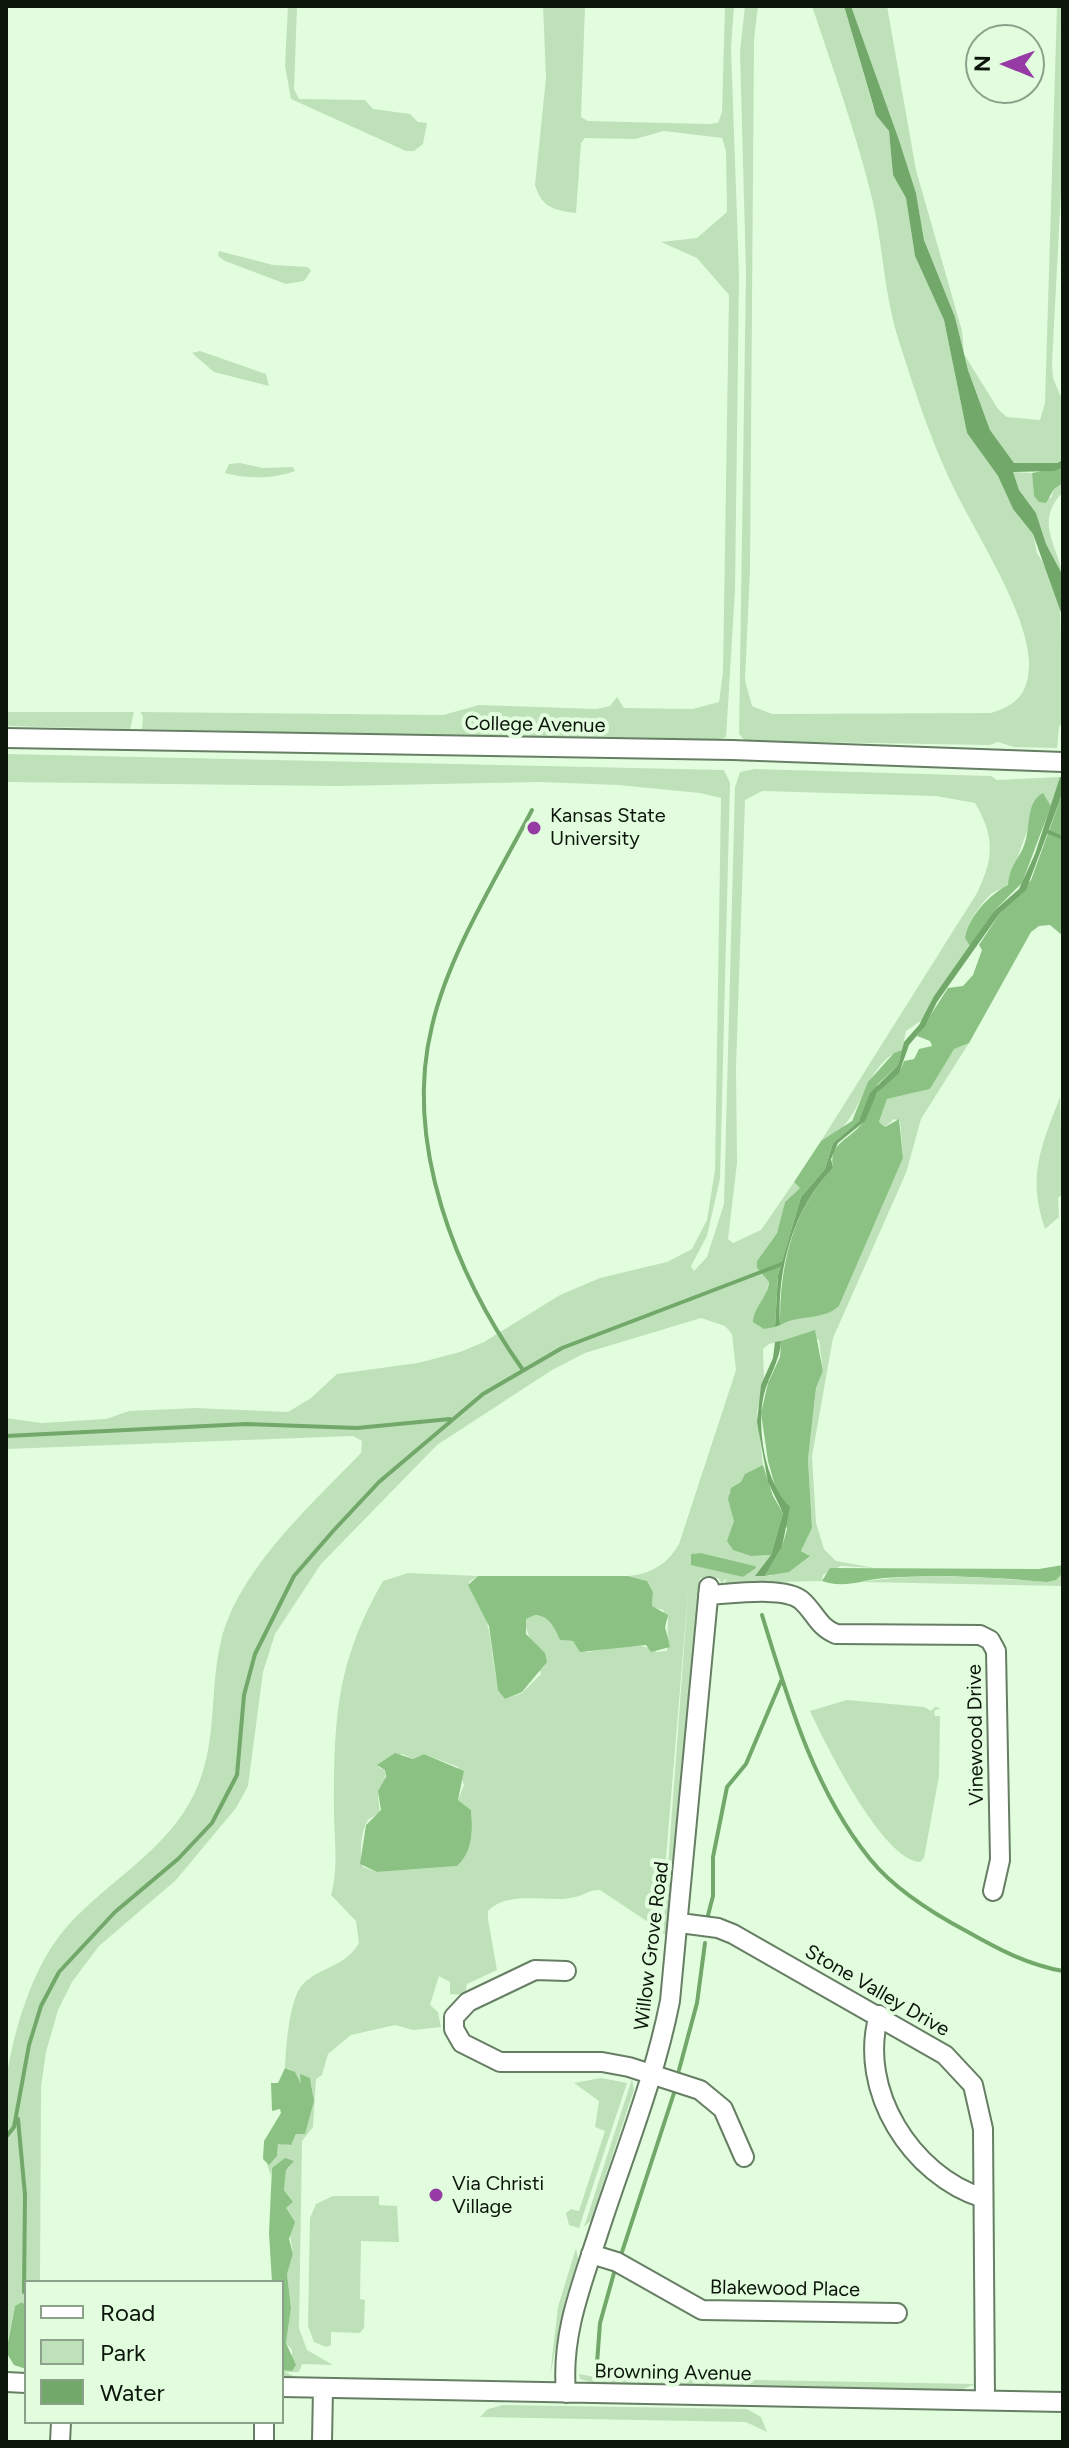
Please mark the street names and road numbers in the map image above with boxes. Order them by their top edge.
street label: College Avenue [464,712,606,738]
street label: Vinewood Drive [963,1664,989,1806]
street label: Willow Grove Road [630,1860,674,2032]
street label: Stone Valley Drive [800,1940,954,2042]
street label: Blakewood Place [710,2276,860,2302]
street label: Browning Avenue [594,2360,752,2386]

